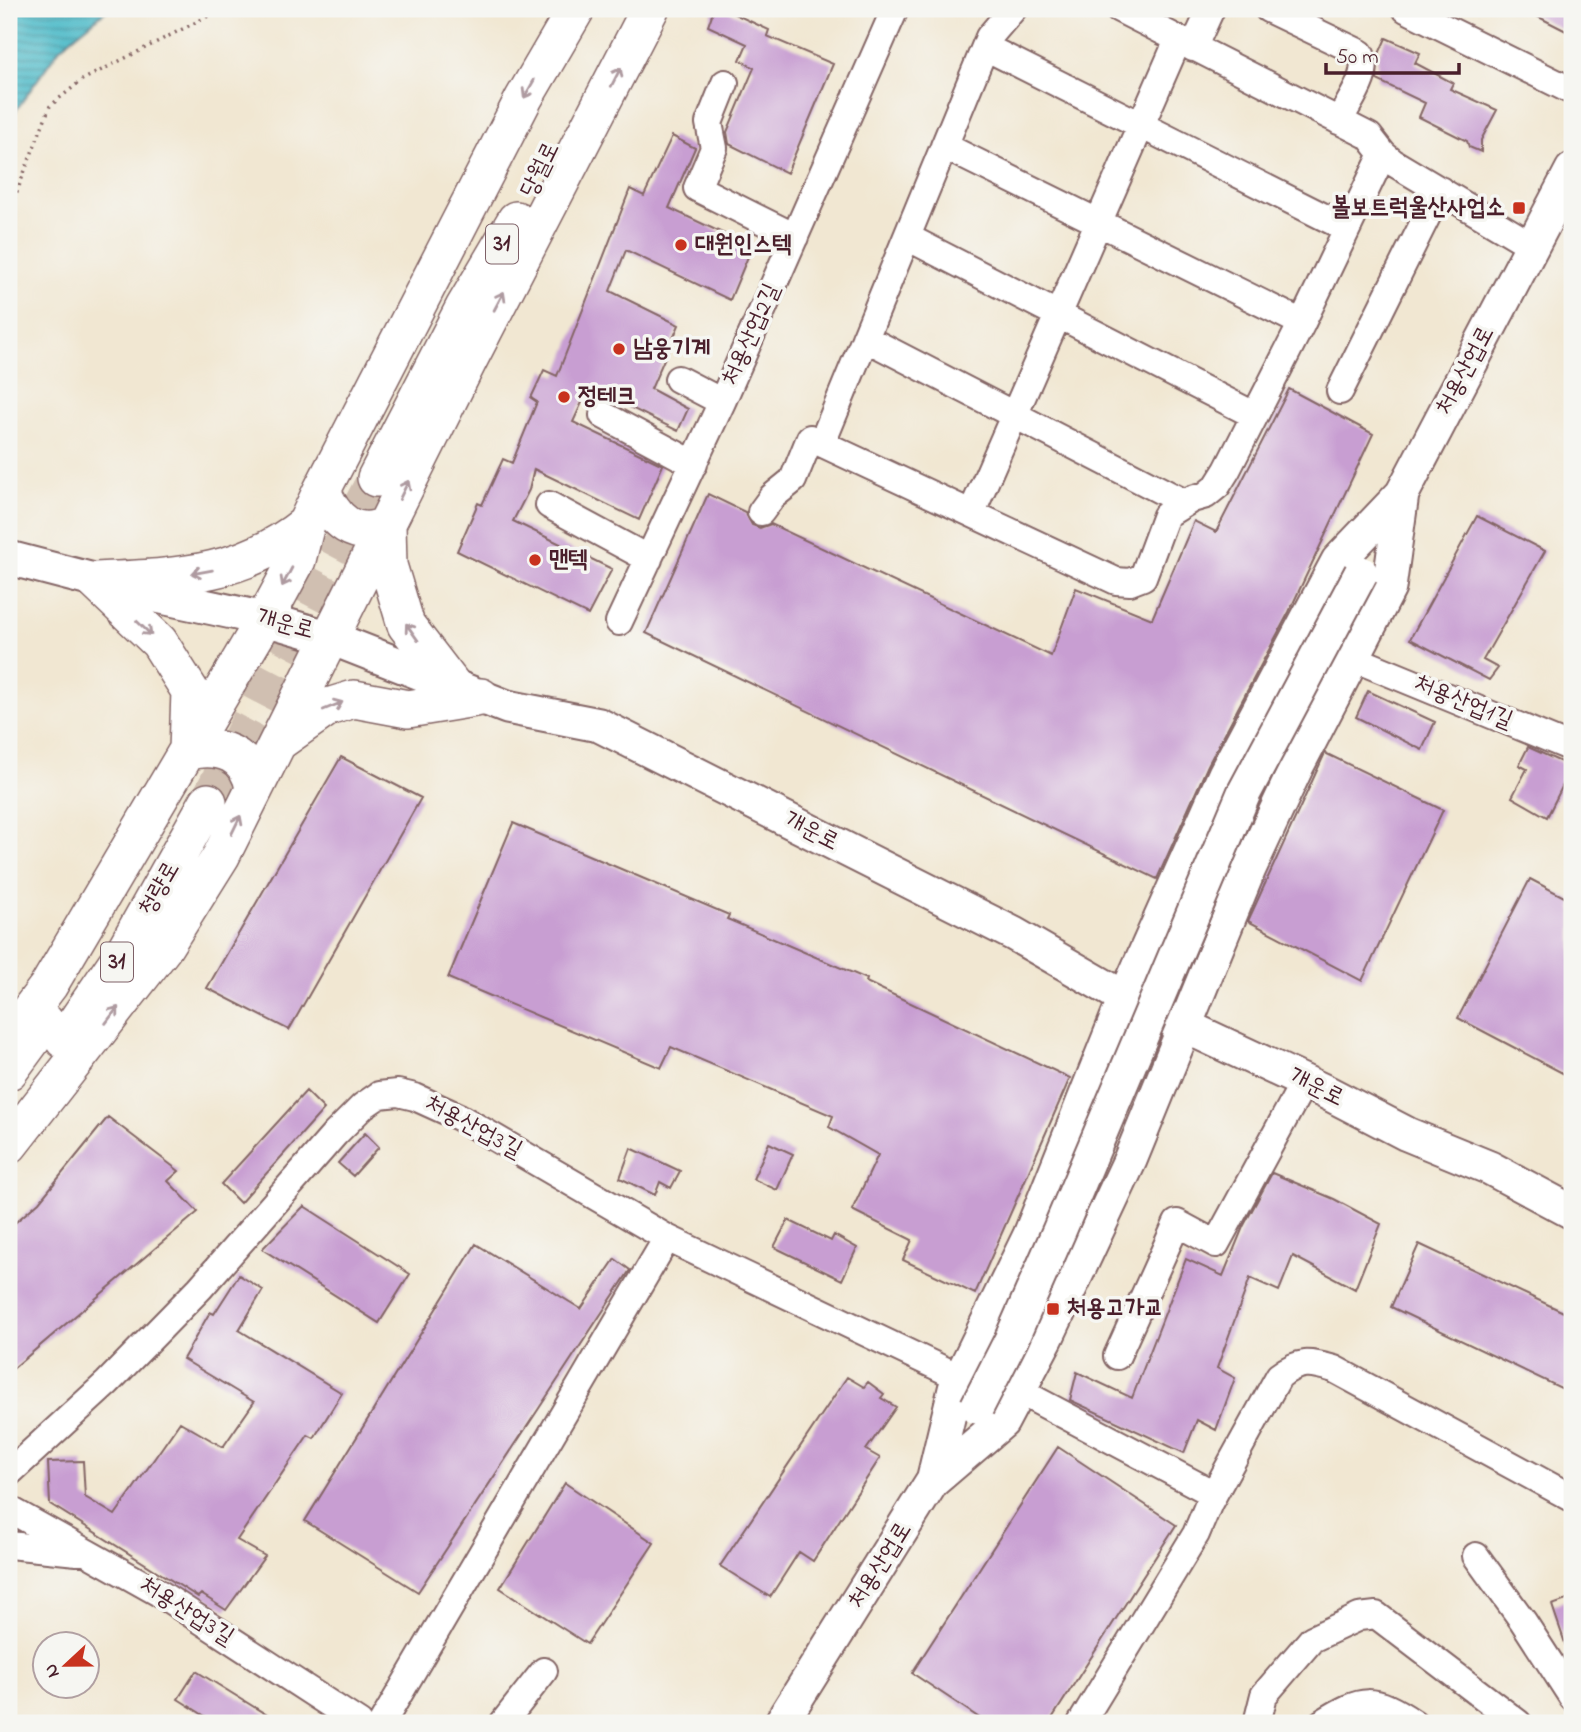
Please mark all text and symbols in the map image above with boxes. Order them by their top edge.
scale bar [1326,32,1458,76]
text: 50 m [1336,43,1379,73]
one-way arrow [609,67,623,88]
one-way arrow [522,78,535,99]
street label: 당월로 [513,136,569,204]
place label: 볼보트럭울산사업소 [1331,191,1505,226]
marker: 볼보트럭울산사업소 [1511,200,1527,216]
road number: 31 [486,224,518,264]
place label: 대원인스텍 [695,228,792,263]
marker: 대원인스텍 [673,237,689,253]
street label: 처용산업2길 [714,278,790,392]
one-way arrow [493,291,507,312]
street label: 처용산업로 [1428,320,1504,422]
place label: 남웅기계 [633,332,710,367]
marker: 남웅기계 [611,341,627,357]
place label: 정테크 [578,380,636,415]
marker: 정테크 [556,389,572,405]
one-way arrow [398,480,411,501]
place label: 맨텍 [549,543,588,578]
marker: 맨텍 [527,552,543,568]
one-way arrow [191,566,214,579]
one-way arrow [280,567,294,587]
street label: 개운로 [252,601,318,649]
one-way arrow [135,620,152,637]
one-way arrow [405,623,419,642]
street label: 처용산업1길 [1408,667,1518,739]
one-way arrow [322,699,343,712]
street label: 개운로 [777,803,845,861]
one-way arrow [230,815,243,836]
street label: 청량로 [130,855,190,923]
road number: 31 [101,942,133,981]
one-way arrow [105,1006,120,1025]
street label: 개운로 [1282,1060,1350,1116]
street label: 처용산업3길 [418,1088,528,1168]
place label: 처용고가교 [1067,1292,1164,1327]
marker: 처용고가교 [1045,1301,1061,1317]
street label: 처용산업로 [841,1516,921,1616]
street label: 처용산업3길 [132,1569,240,1655]
north arrow [32,1630,102,1700]
text: N [38,1659,67,1681]

